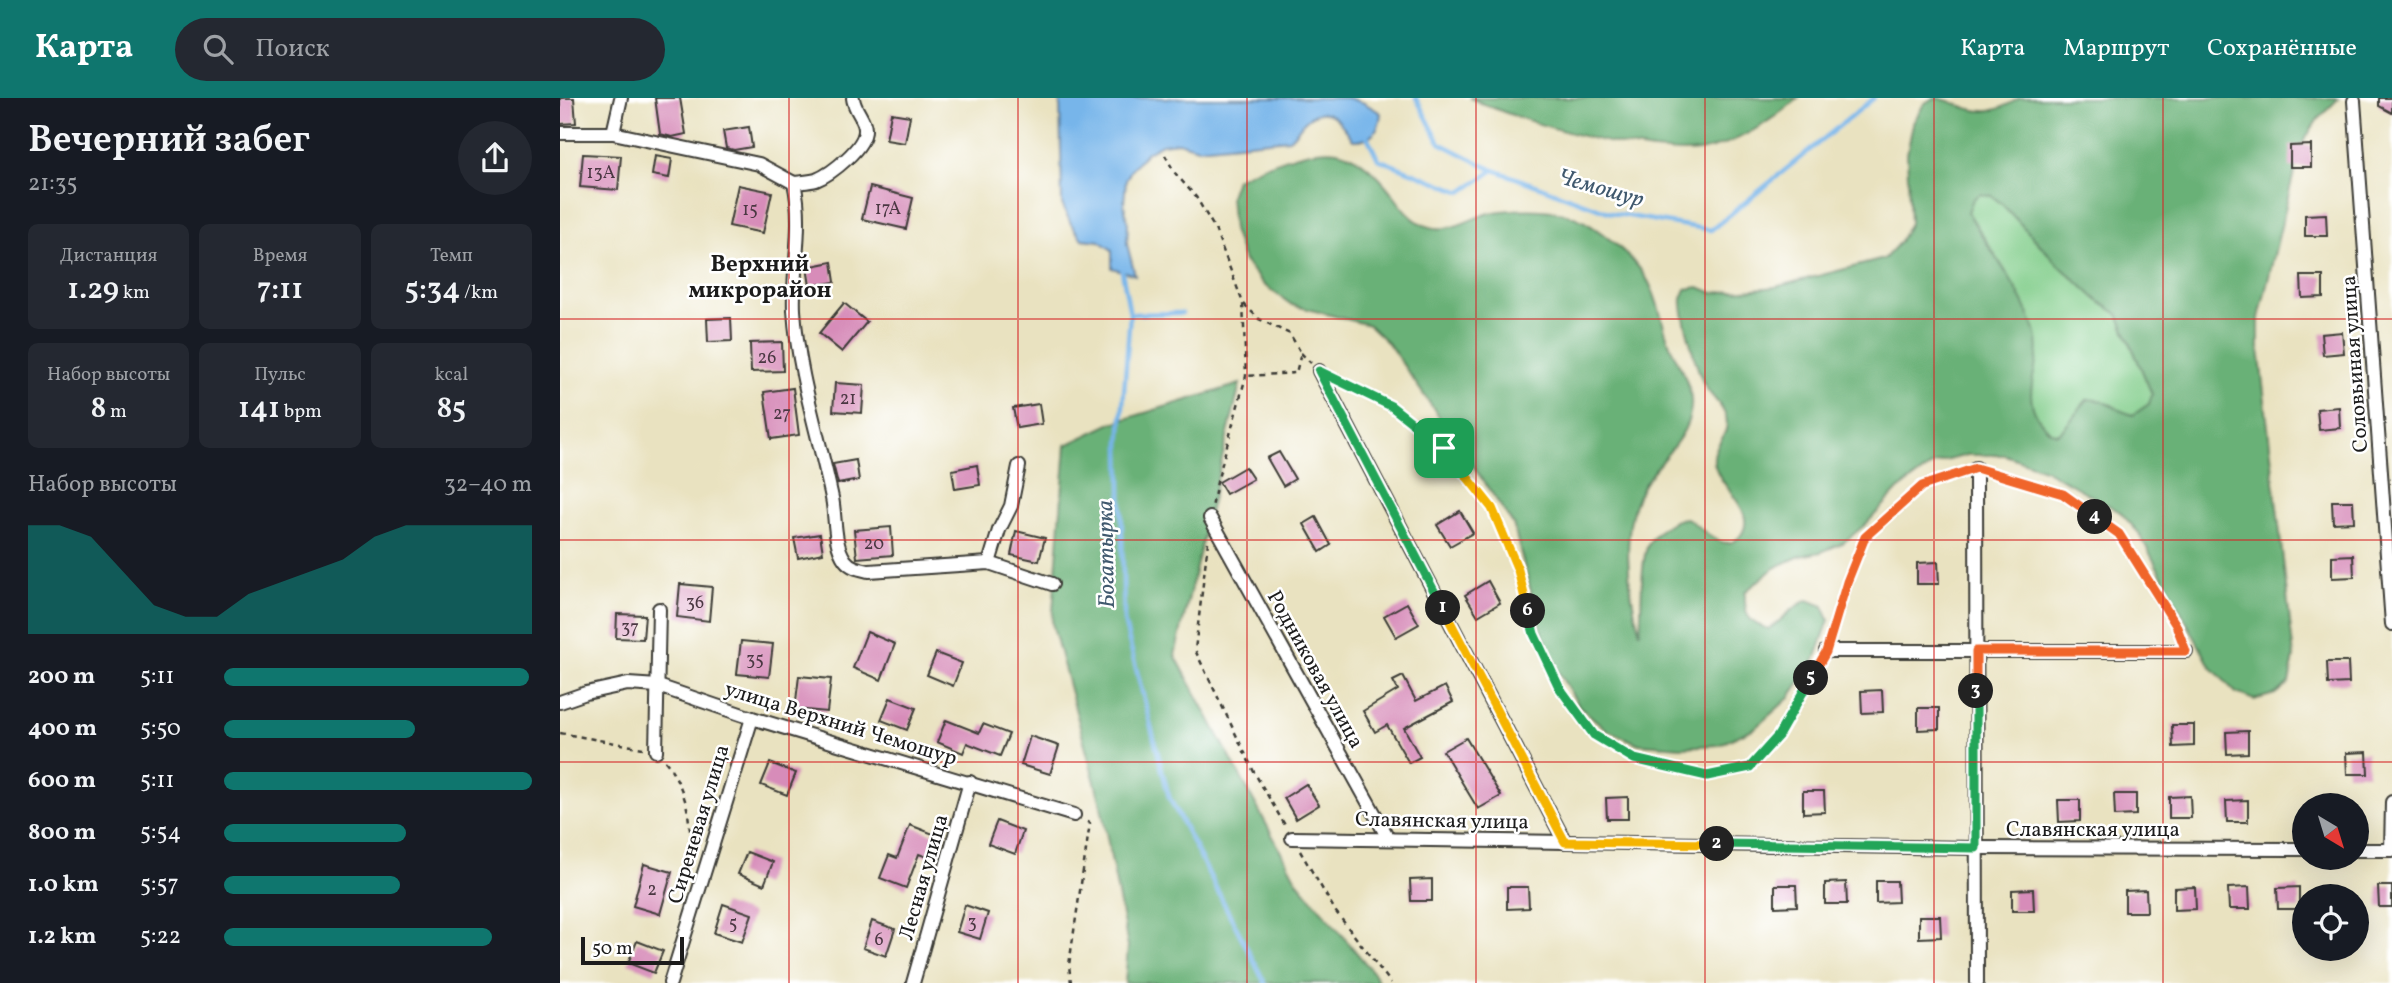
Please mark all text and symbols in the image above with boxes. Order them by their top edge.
search box [175,18,665,81]
text: Карта [35,26,133,72]
icon: search [199,30,237,68]
text: Поиск [255,31,330,67]
text: Карта [1960,32,2025,66]
text: Маршрут [2063,32,2169,66]
text: Сохранённые [2207,32,2357,66]
text: Вечерний забег [28,115,310,168]
button: share [458,121,532,195]
house number: 13А [587,161,616,186]
water label: Чемошур [1554,161,1647,216]
text: 21:35 [28,168,78,200]
house number: 17А [875,197,902,222]
house number: 15 [742,198,758,223]
text: Дистанция [60,243,158,269]
text: Время [253,243,307,269]
text: Темп [430,243,473,269]
district label: Верхний микрорайон [688,249,832,307]
text: 1.29 [67,269,119,311]
text: 7:11 [257,269,303,311]
text: 5:34 [404,269,460,311]
street label: Соловьиная улица [2335,274,2376,453]
text: km [119,280,150,306]
text: /km [460,280,498,306]
house number: 26 [758,346,776,371]
text: Набор высоты [47,362,170,388]
text: Пульс [254,362,306,388]
text: kcal [434,362,468,388]
house number: 21 [840,387,856,412]
text: 8 [90,388,106,430]
text: 141 [238,388,280,430]
text: 85 [436,388,466,430]
text: m [106,399,127,425]
text: bpm [280,399,322,425]
house number: 27 [773,402,791,427]
pin [1414,418,1474,478]
icon: arrive [1425,429,1463,467]
text: Набор высоты [28,469,177,501]
text: 32–40 m [444,469,532,501]
water label: Богатырка [1090,500,1124,608]
pin: 4 [2078,500,2112,534]
text: 4 [2089,503,2100,529]
house number: 20 [864,532,884,557]
street label: Родниковая улица [1259,585,1370,754]
pin: 1 [1426,590,1460,626]
house number: 36 [686,591,704,616]
text: 1 [1439,594,1446,620]
pin: 6 [1510,594,1546,628]
text: 6 [1522,597,1533,623]
house number: 37 [621,616,639,641]
house number: 35 [746,648,764,673]
pin: 5 [1794,660,1828,696]
text: 200 m [28,661,95,693]
text: 5:11 [140,661,174,693]
text: 5 [1806,664,1815,690]
pin: 3 [1958,674,1994,708]
street label: улица Верхний Чемошур [721,675,960,774]
text: 3 [1971,677,1980,703]
text: 400 m [28,713,97,745]
text: 5:50 [140,713,181,745]
street label: Сиреневая улица [661,741,737,908]
text: 600 m [28,765,96,797]
text: 5:11 [140,765,174,797]
north arrow [2292,793,2370,870]
map controls [2292,793,2369,961]
street label: Славянская улица [1355,805,1529,838]
street label: Лесная улица [893,811,956,944]
street label: Славянская улица [2006,816,2180,845]
text: 800 m [28,817,96,849]
text: 5:54 [140,817,181,849]
pin: 2 [1700,826,1734,862]
text: 2 [1712,830,1721,856]
text: 1.0 km [28,869,99,901]
text: 5:57 [140,869,179,901]
house number: 2 [647,878,657,903]
button: locate [2292,884,2369,961]
house number: 3 [967,911,977,936]
house number: 5 [729,912,737,937]
text: 1.2 km [28,921,97,953]
text: 5:22 [140,921,181,953]
house number: 6 [874,928,884,953]
scale bar [581,934,684,966]
text: 50 m [592,936,633,962]

